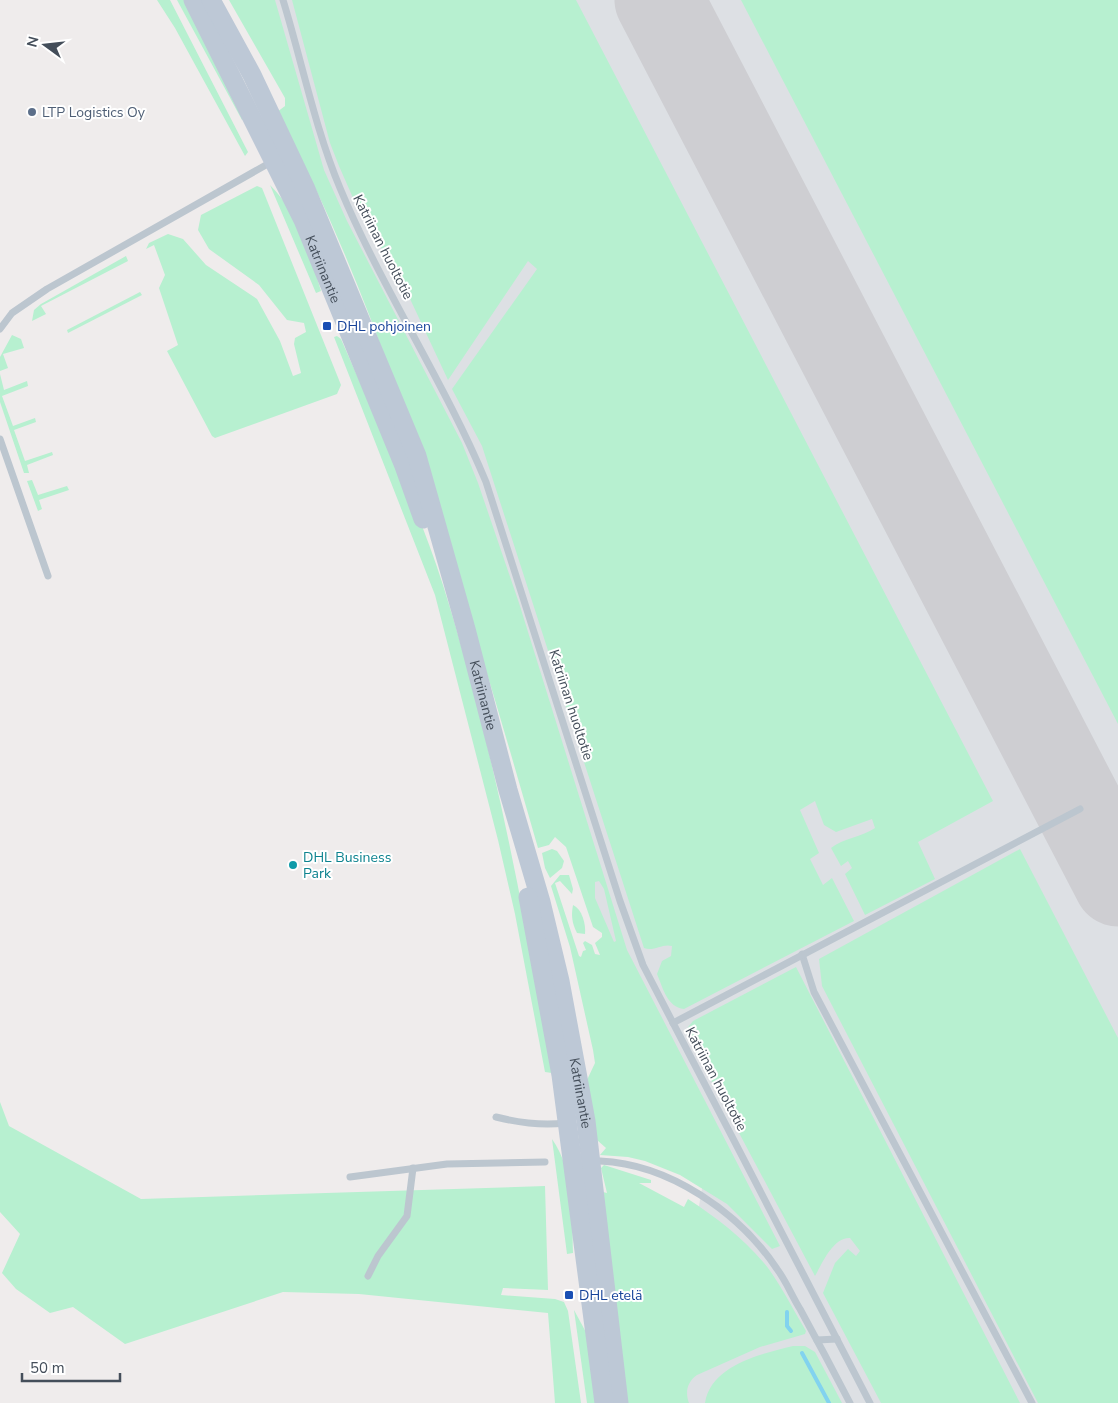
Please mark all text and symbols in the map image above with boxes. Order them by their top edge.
north arrow [20,20,70,70]
text: N [22,34,43,49]
place label: LTP Logistics Oy [42,103,146,122]
marker: LTP Logistics Oy [26,106,38,118]
street label: Katriinan huoltotie [348,191,418,303]
street label: Katriinantie [301,232,346,306]
place label: DHL pohjoinen [337,317,431,336]
marker: DHL pohjoinen [321,320,333,332]
street label: Katriinan huoltotie [544,647,598,763]
street label: Katriinantie [465,658,501,732]
place label: DHL Business Park [303,848,392,883]
marker: DHL Business Park [287,859,299,871]
street label: Katriinan huoltotie [681,1024,751,1134]
street label: Katriinantie [565,1056,596,1129]
place label: DHL etelä [579,1286,643,1305]
marker: DHL etelä [563,1289,575,1301]
scale bar [22,1350,120,1382]
text: 50 m [30,1358,65,1378]

